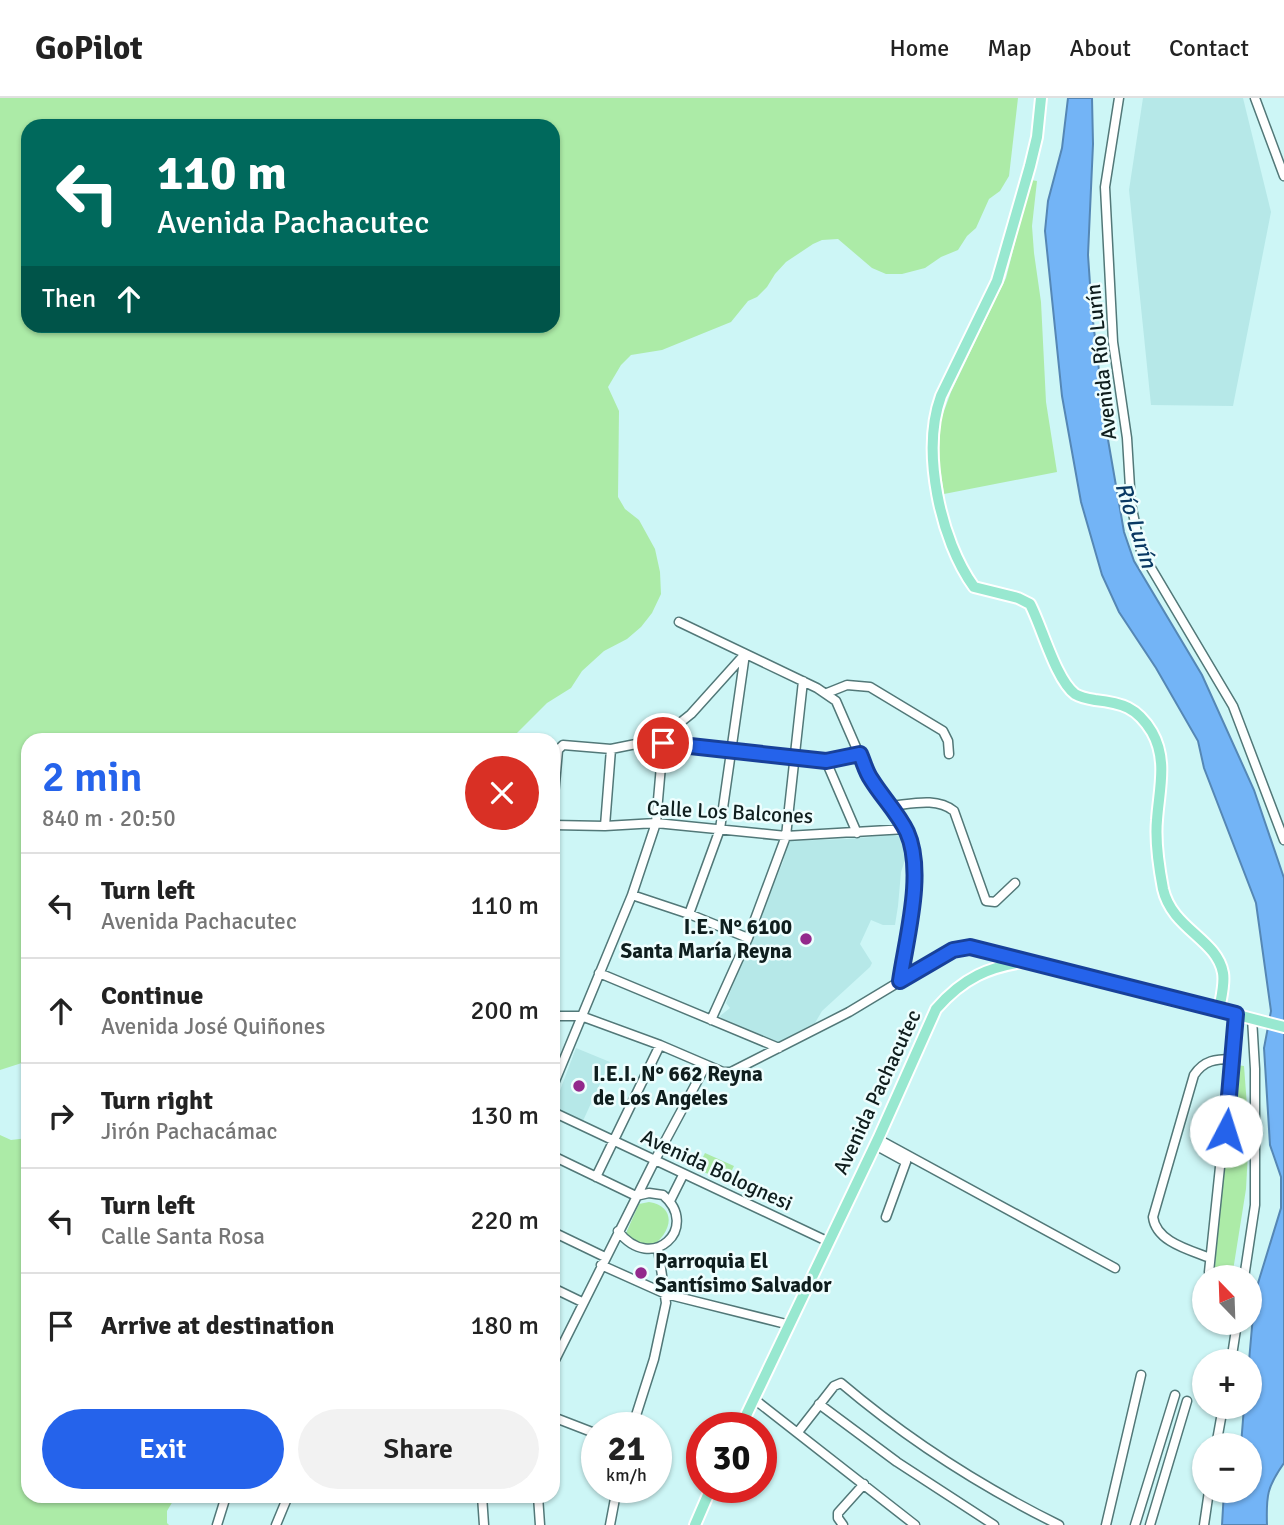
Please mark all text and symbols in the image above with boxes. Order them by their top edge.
text: GoPilot [35,28,143,69]
text: Home [889,33,949,63]
text: Map [987,33,1032,63]
text: About [1070,33,1131,63]
text: Contact [1169,33,1249,63]
text: 110 m [157,143,287,203]
icon: left [42,147,133,238]
text: Avenida Pachacutec [157,203,429,242]
icon: ahead [110,280,148,318]
text: Then [42,283,96,315]
street label: Avenida Río Lurín [1080,283,1122,441]
water label: Río Lurín [1108,478,1164,573]
pin [633,713,693,773]
icon: arrive [644,724,682,762]
text: 2 min [42,752,143,803]
button: close [465,756,539,830]
street label: Calle Los Balcones [646,795,814,829]
text: 840 m · 20:50 [42,804,176,833]
text: Turn left [101,875,195,907]
icon: left [42,887,80,925]
text: 110 m [470,890,539,922]
text: Avenida Pachacutec [101,907,297,936]
place label: I.E. N° 6100 Santa María Reyna [621,914,792,964]
marker: I.E. N° 6100 Santa María Reyna [798,931,814,947]
text: Continue [101,980,203,1012]
icon: ahead [42,992,80,1030]
text: 200 m [470,995,539,1027]
street label: Avenida Pachacutec [827,1005,927,1178]
text: Avenida José Quiñones [101,1012,325,1041]
place label: I.E.I. N° 662 Reyna de Los Angeles [593,1061,763,1111]
marker: I.E.I. N° 662 Reyna de Los Angeles [571,1078,587,1094]
text: Turn right [101,1085,213,1117]
position arrow [1189,1094,1263,1168]
icon: right [42,1097,80,1135]
text: 130 m [470,1100,539,1132]
text: Jirón Pachacámac [101,1117,277,1146]
street label: Avenida Bolognesi [637,1123,797,1217]
text: Turn left [101,1190,195,1222]
icon: left [42,1202,80,1240]
text: 220 m [470,1205,539,1237]
text: Calle Santa Rosa [101,1222,265,1251]
place label: Parroquia El Santísimo Salvador [655,1248,832,1298]
marker: Parroquia El Santísimo Salvador [633,1265,649,1281]
north arrow [1192,1265,1262,1335]
map controls [1192,1265,1262,1503]
icon: arrive [42,1307,80,1345]
text: Arrive at destination [101,1310,334,1342]
text: 180 m [470,1310,539,1342]
button: + [1192,1349,1262,1419]
button: Exit [42,1409,284,1489]
button: Share [298,1409,539,1489]
speed limit sign: 30 [686,1412,777,1503]
text: 21 [608,1427,645,1470]
button: − [1192,1433,1262,1503]
text: km/h [606,1464,647,1486]

